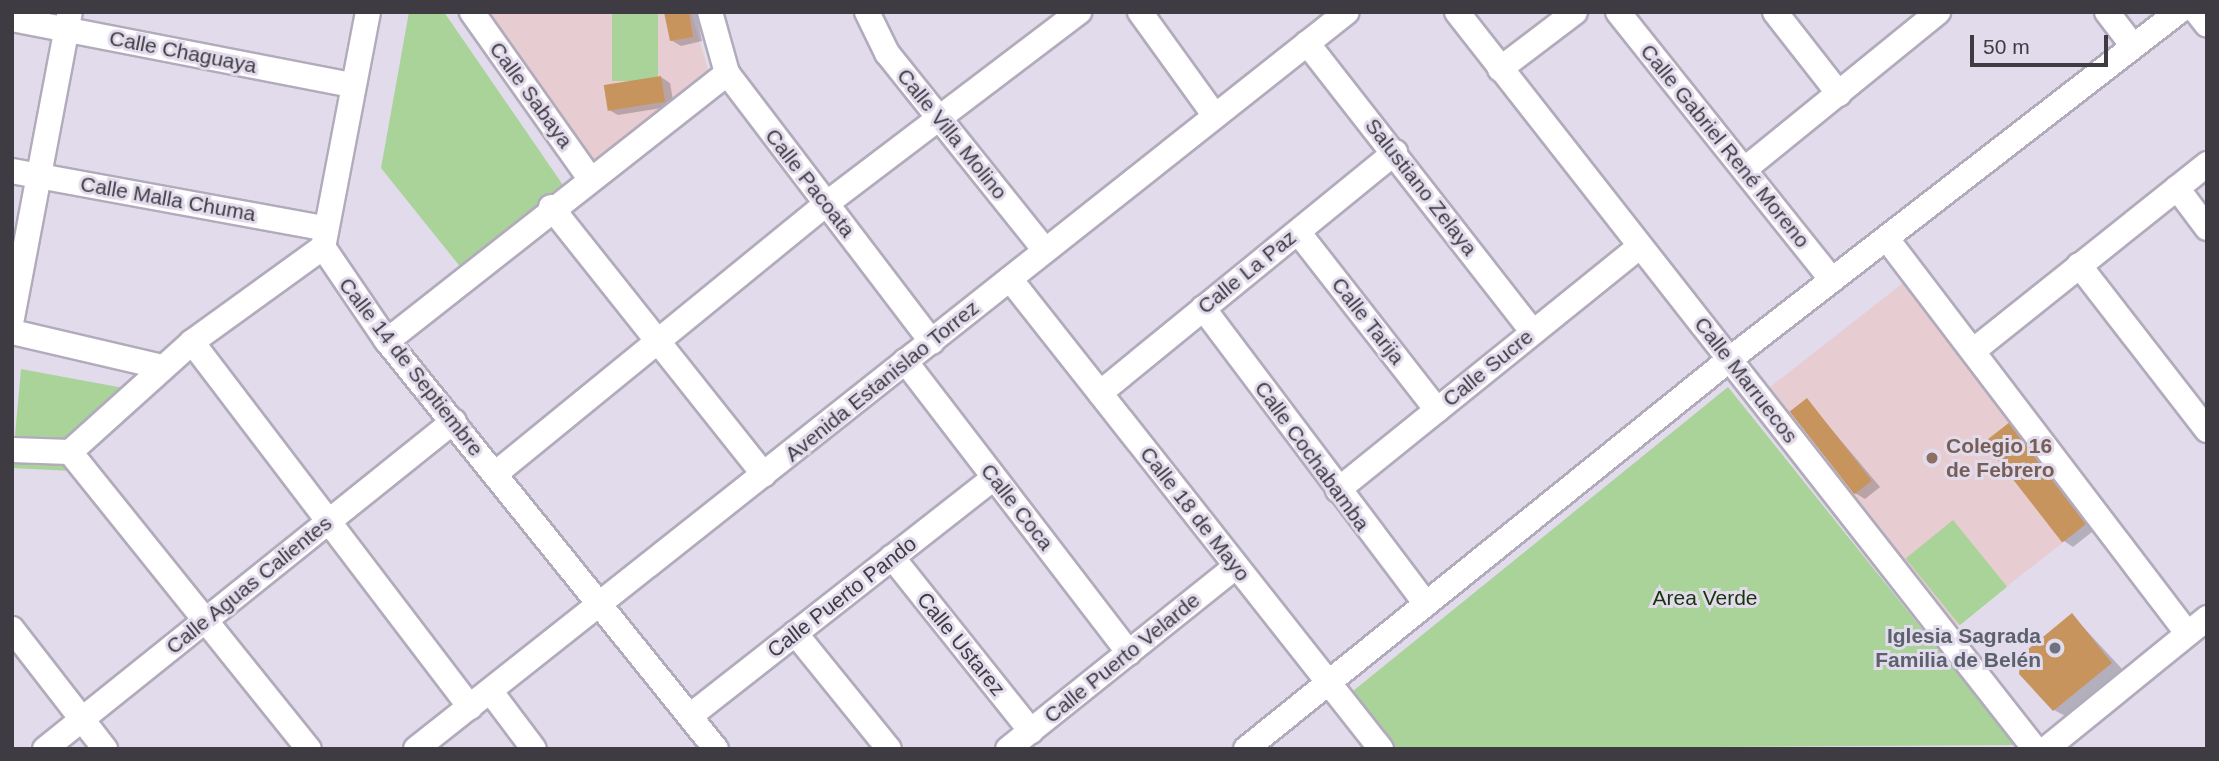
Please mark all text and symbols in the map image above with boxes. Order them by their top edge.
scale bar [1974,21,2112,65]
street label: Calle Chaguaya [107,25,259,79]
text: 50 m [1983,35,2030,58]
street label: Calle Sabaya [484,37,578,153]
street label: Calle Gabriel René Moreno [1635,39,1815,253]
street label: Calle Villa Molino [892,64,1012,204]
street label: Salustiano Zelaya [1360,113,1482,261]
street label: Calle Pacoata [760,124,860,242]
street label: Calle Malla Chuma [78,171,258,227]
street label: Calle La Paz [1193,225,1301,319]
street label: Calle Tarija [1326,272,1410,370]
street label: Calle 14 de Septiembre [334,273,488,461]
street label: Avenida Estanislao Torrez [780,295,984,467]
street label: Calle Marruecos [1689,312,1803,448]
street label: Calle Sucre [1438,324,1538,412]
street label: Calle Cochabamba [1249,376,1375,536]
place label: Colegio 16 de Febrero [1946,433,2055,483]
street label: Calle 18 de Mayo [1135,442,1255,586]
marker: Colegio 16 de Febrero [1924,450,1940,466]
street label: Calle Coca [975,459,1059,555]
street label: Calle Aguas Calientes [161,510,337,660]
street label: Calle Puerto Pando [762,531,922,663]
park label: Area Verde [1652,585,1758,611]
street label: Calle Ustarez [912,587,1010,701]
street label: Calle Puerto Velarde [1039,588,1205,728]
place label: Iglesia Sagrada Familia de Belén [1875,623,2041,673]
marker: Iglesia Sagrada Familia de Belén [2047,640,2063,656]

